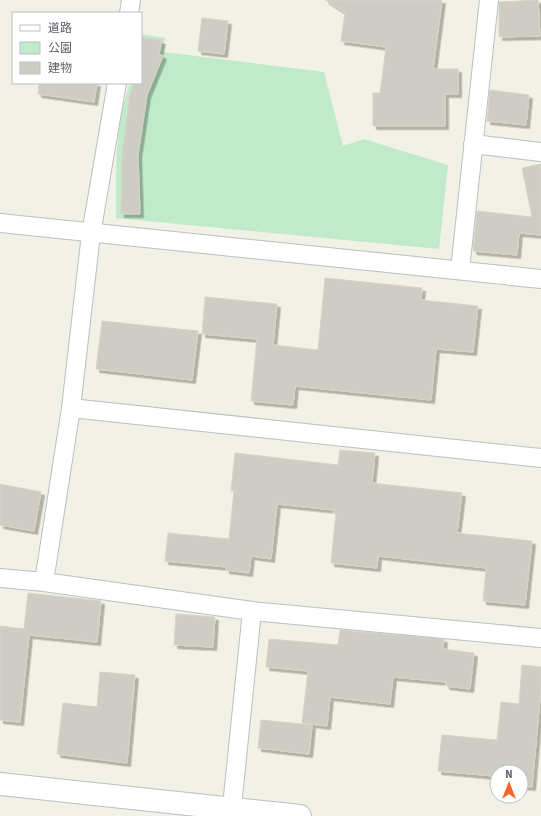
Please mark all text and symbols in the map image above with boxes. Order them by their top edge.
legend [12,12,142,84]
text: 道路 [48,20,72,37]
text: 公園 [48,40,72,57]
text: 建物 [48,60,72,77]
north arrow [489,764,529,804]
text: N [505,767,513,782]

